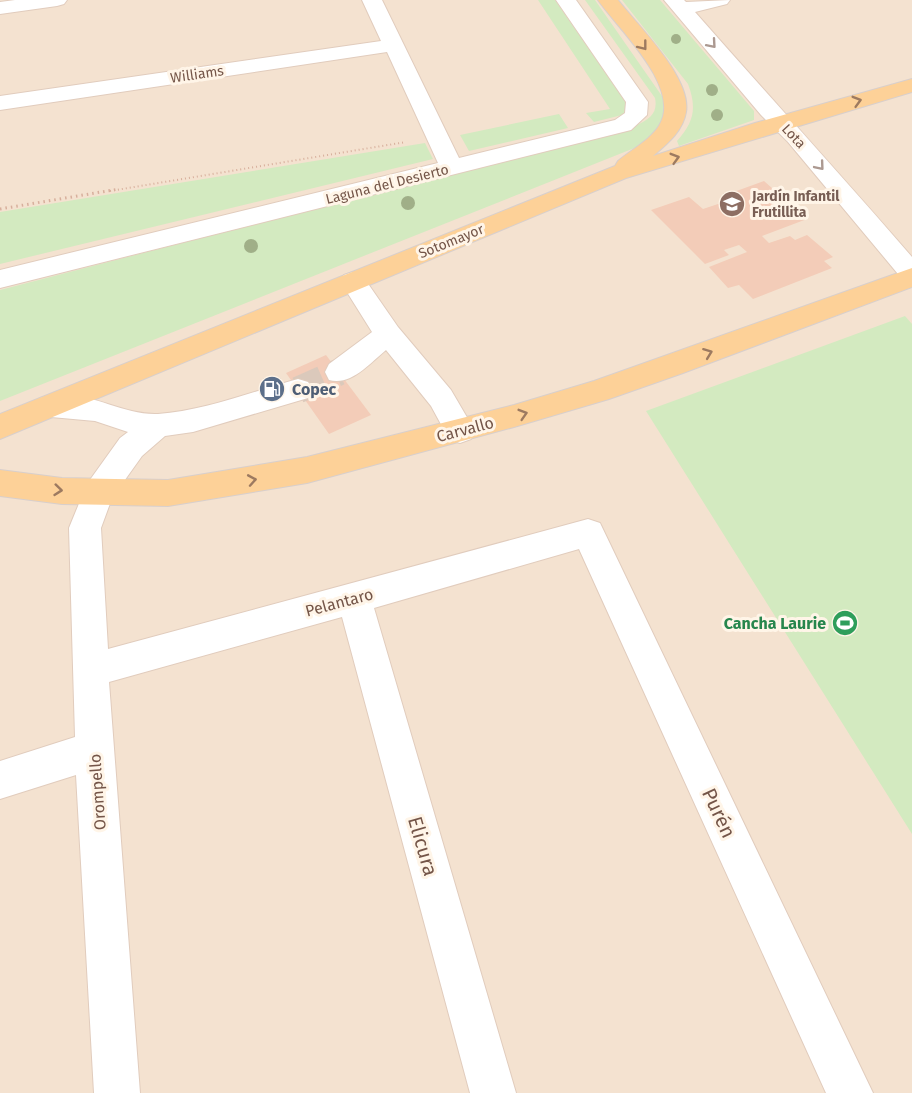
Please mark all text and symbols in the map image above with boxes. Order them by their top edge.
one-way arrow [705,37,716,48]
one-way arrow [636,40,647,51]
street label: Williams [169,62,225,87]
one-way arrow [851,96,862,108]
street label: Lota [778,121,809,152]
one-way arrow [669,153,680,165]
one-way arrow [813,159,824,170]
street label: Laguna del Desierto [324,161,450,208]
place label: Jardín Infantil Frutillita [751,188,840,221]
school or university icon: Jardín Infantil Frutillita [717,189,747,219]
street label: Sotomayor [416,221,487,262]
one-way arrow [702,348,713,360]
fuel station icon: Copec [257,374,287,404]
place label: Copec [292,380,337,399]
one-way arrow [517,409,528,421]
street label: Carvallo [434,413,496,446]
one-way arrow [247,475,257,487]
one-way arrow [53,484,63,496]
street label: Pelantaro [303,584,375,621]
sports icon: Cancha Laurie [830,608,860,638]
place label: Cancha Laurie [724,614,826,633]
street label: Orompello [85,753,110,831]
street label: Purén [697,784,741,842]
street label: Elicura [403,813,443,879]

